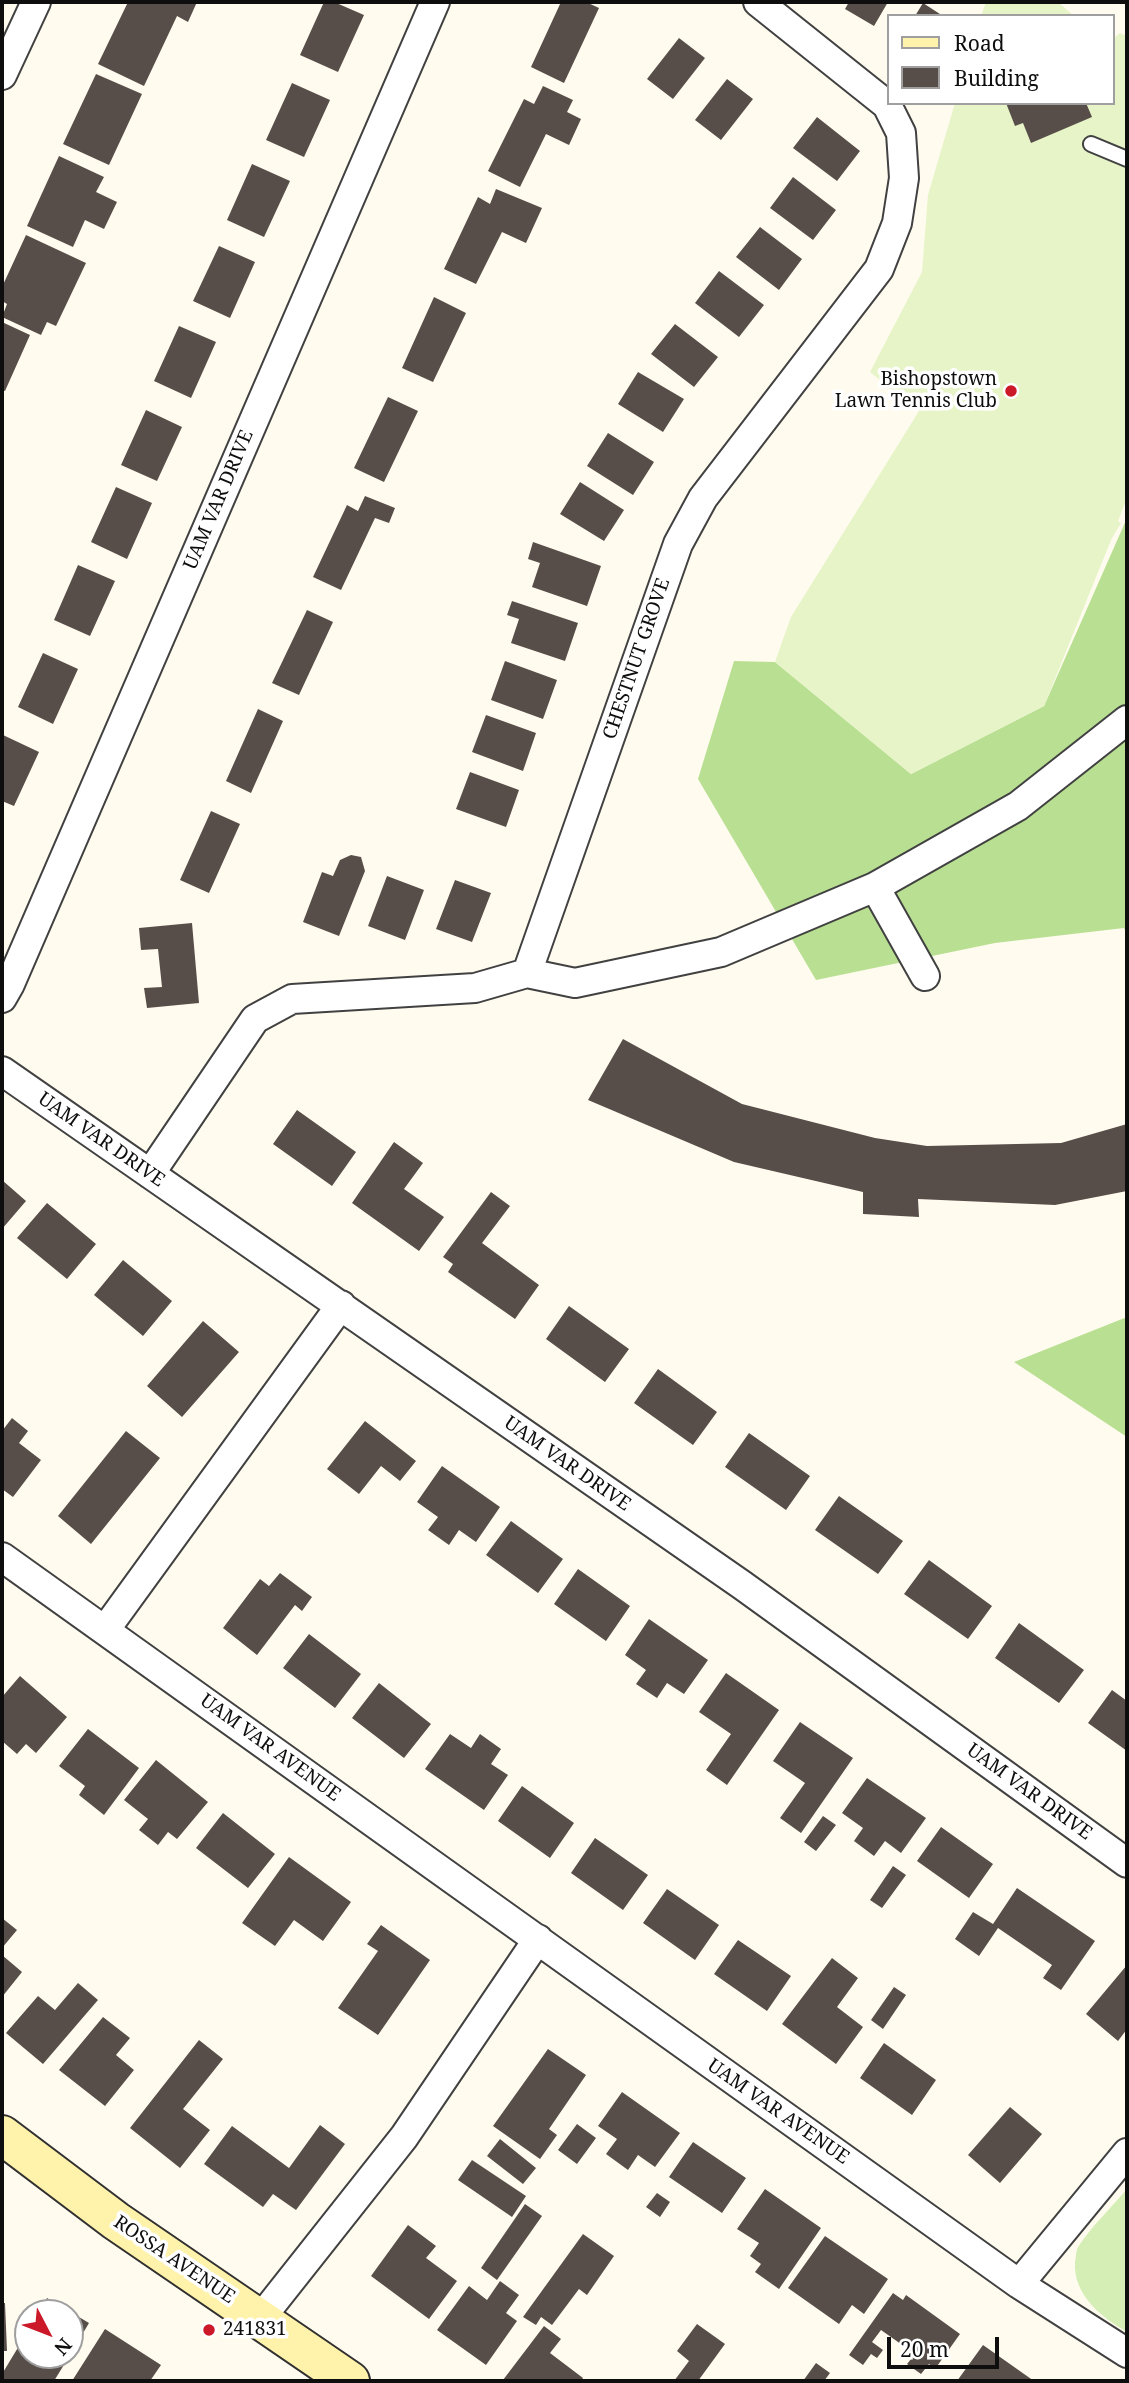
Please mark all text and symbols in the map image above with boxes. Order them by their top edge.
legend [888,14,1115,105]
text: Road [954,29,1005,57]
text: Building [954,64,1039,92]
place label: Bishopstown Lawn Tennis Club [835,369,997,413]
marker: Bishopstown Lawn Tennis Club [1003,383,1019,399]
street label: UAM VAR DRIVE [179,427,259,573]
street label: CHESTNUT GROVE [599,575,675,743]
street label: UAM VAR DRIVE [33,1088,169,1192]
street label: UAM VAR DRIVE [499,1412,635,1516]
street label: UAM VAR AVENUE [195,1689,345,1807]
street label: UAM VAR DRIVE [962,1739,1096,1845]
street label: UAM VAR AVENUE [703,2054,853,2170]
street label: ROSSA AVENUE [109,2211,239,2309]
north arrow [14,2299,84,2369]
place label: 241831 [223,2319,287,2341]
marker: 241831 [201,2322,217,2338]
scale bar [891,2324,1003,2368]
text: N [48,2332,78,2361]
text: 20 m [900,2335,949,2363]

